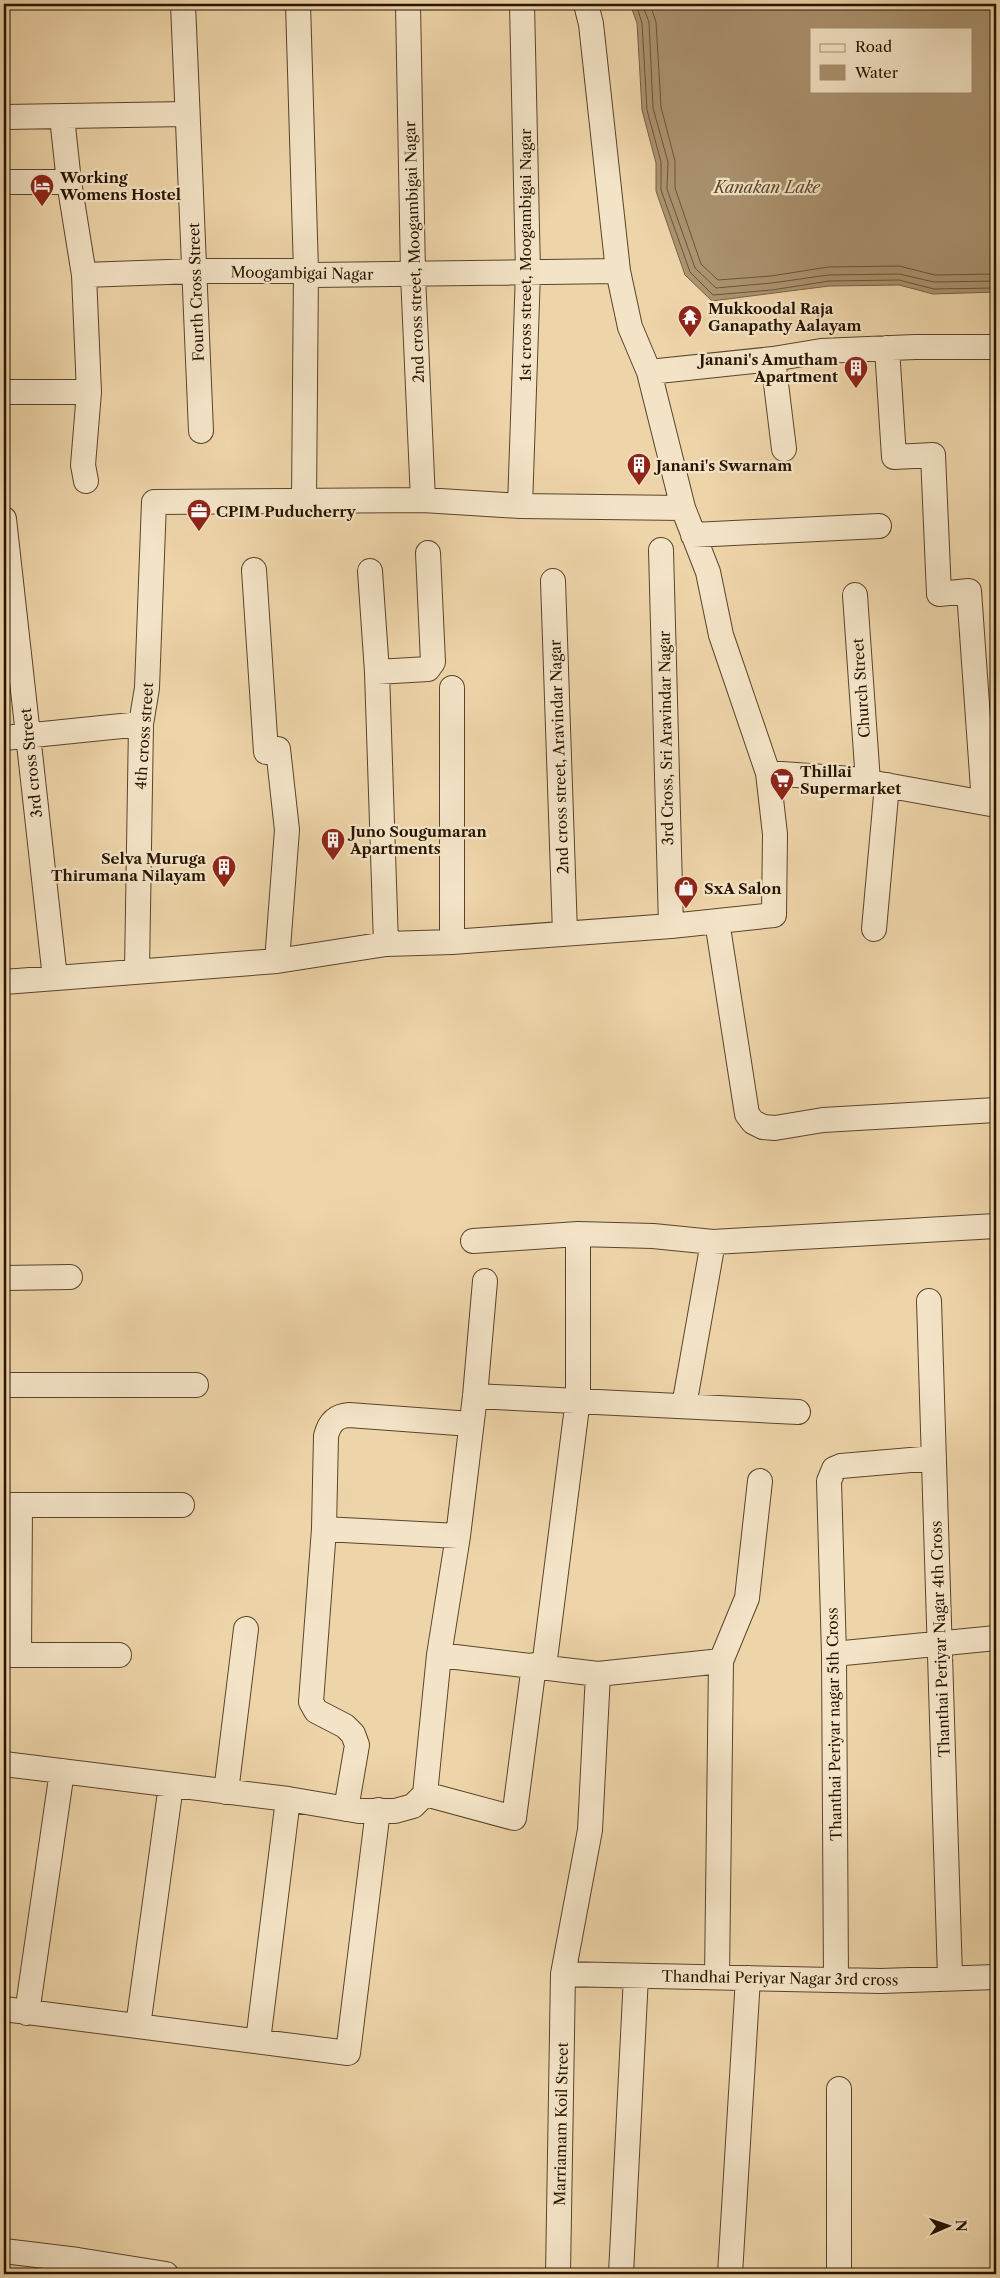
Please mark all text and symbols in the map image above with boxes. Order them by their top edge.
legend [810,28,972,92]
text: Road [855,37,892,56]
text: Water [854,63,899,82]
street label: 2nd cross street, Moogambigai Nagar [400,120,428,383]
street label: 1st cross street, Moogambigai Nagar [516,128,535,382]
place label: Working Womens Hostel [59,168,181,204]
hotel icon: Working Womens Hostel [29,173,55,207]
water label: Kanakan Lake [712,177,821,197]
street label: Fourth Cross Street [184,222,208,362]
street label: Moogambigai Nagar [230,262,374,284]
place label: Mukkoodal Raja Ganapathy Aalayam [708,299,862,335]
temple icon: Mukkoodal Raja Ganapathy Aalayam [677,304,703,338]
place label: Janani's Amutham Apartment [696,350,838,386]
building icon: Janani's Amutham Apartment [843,355,869,389]
building icon: Janani's Swarnam [626,452,652,486]
place label: Janani's Swarnam [653,456,792,475]
office icon: CPIM Puducherry [186,498,212,532]
place label: CPIM Puducherry [216,502,357,521]
street label: 3rd Cross, Sri Aravindar Nagar [655,630,677,845]
street label: Church Street [848,637,874,739]
street label: 2nd cross street, Aravindar Nagar [545,639,573,875]
street label: 4th cross street [131,681,157,790]
street label: 3rd cross Street [16,706,46,819]
place label: Thillai Supermarket [800,762,901,798]
supermarket icon: Thillai Supermarket [769,767,795,801]
place label: Juno Sougumaran Apartments [347,822,488,858]
building icon: Juno Sougumaran Apartments [320,827,346,861]
place label: Selva Muruga Thirumana Nilayam [51,849,206,885]
building icon: Selva Muruga Thirumana Nilayam [211,854,237,888]
shop icon: SxA Salon [673,875,699,909]
place label: SxA Salon [704,879,782,898]
street label: Thanthai Periyar Nagar 4th Cross [926,1520,954,1758]
street label: Thanthai Periyar nagar 5th Cross [822,1607,846,1841]
street label: Thandhai Periyar Nagar 3rd cross [661,1966,899,1990]
street label: Marriamam Koil Street [550,2041,572,2206]
north arrow [922,2200,972,2250]
text: N [952,2219,970,2232]

